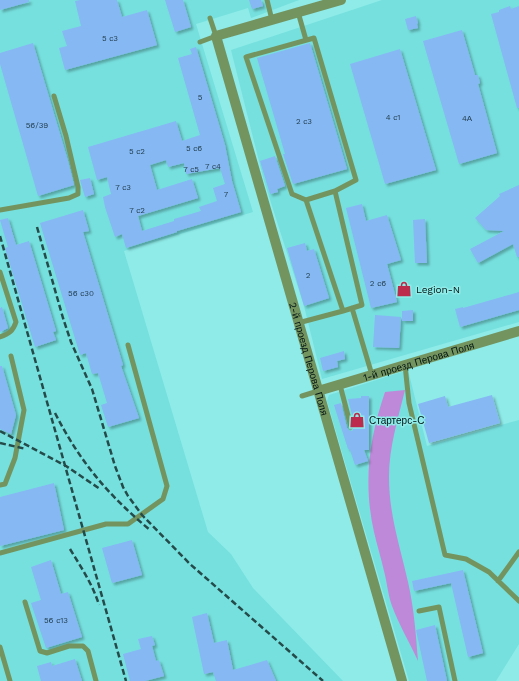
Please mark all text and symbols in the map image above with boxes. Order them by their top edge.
house number: 5 с3 [102,34,118,43]
house number: 5 [198,93,203,102]
house number: 4 с1 [386,113,400,122]
house number: 4А [462,114,473,123]
house number: 2 с3 [296,117,312,126]
house number: 56/39 [26,121,48,130]
house number: 5 с6 [186,144,202,153]
house number: 5 с2 [129,147,145,156]
house number: 7 с4 [205,162,221,171]
house number: 7 с5 [183,165,199,174]
house number: 7 с3 [115,183,131,192]
house number: 7 [224,190,229,199]
house number: 7 с2 [129,206,145,215]
house number: 2 [306,271,311,280]
house number: 2 с6 [370,279,386,288]
shop icon: Legion-N [395,280,413,298]
place label: Legion-N [416,284,460,295]
house number: 56 с30 [68,289,94,298]
street label: 2-й проезд Перова Поля [288,301,331,417]
street label: 1-й проезд Перова Поля [362,339,475,383]
shop icon: Стартерс-С [348,411,366,429]
place label: Стартерс-С [369,415,425,426]
house number: 56 с13 [44,616,68,625]

